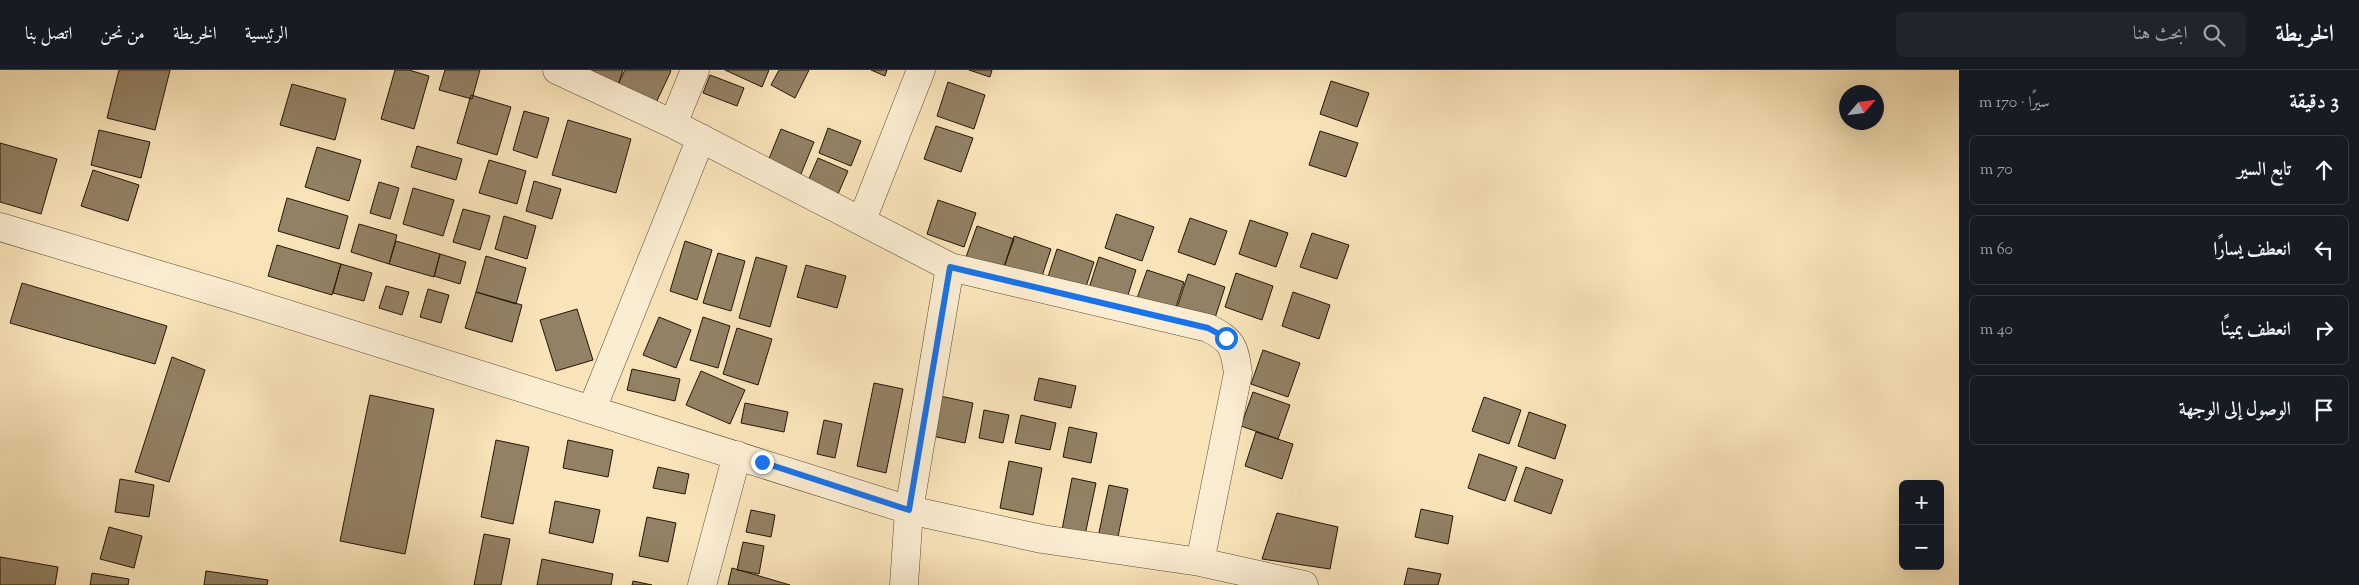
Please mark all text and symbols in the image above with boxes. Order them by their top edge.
search box [1896,12,2246,57]
text: الخريطة [2276,18,2334,52]
text: ابحث هنا [2133,21,2188,48]
icon: search [2200,21,2228,49]
text: اتصل بنا [25,22,72,48]
text: من نحن [100,22,145,48]
text: الخريطة [173,22,217,48]
text: الرئيسية [245,22,288,48]
north arrow [1839,85,1884,130]
text: 3 دقيقة [2289,88,2339,118]
text: سيرًا · 170 m [1979,92,2049,115]
icon: ahead [2310,156,2338,184]
text: تابع السير [2237,157,2291,184]
text: 70 m [1980,159,2013,182]
icon: left [2310,236,2338,264]
text: انعطف يسارًا [2213,237,2291,264]
text: 60 m [1980,239,2013,262]
icon: right [2310,316,2338,344]
text: انعطف يمينًا [2221,317,2291,344]
text: 40 m [1980,319,2013,342]
route start [1215,327,1238,350]
icon: arrive [2310,396,2338,424]
text: الوصول إلى الوجهة [2179,397,2291,424]
route end [751,451,774,474]
map controls [1899,480,1944,570]
button: + [1899,480,1944,525]
button: − [1899,525,1944,570]

